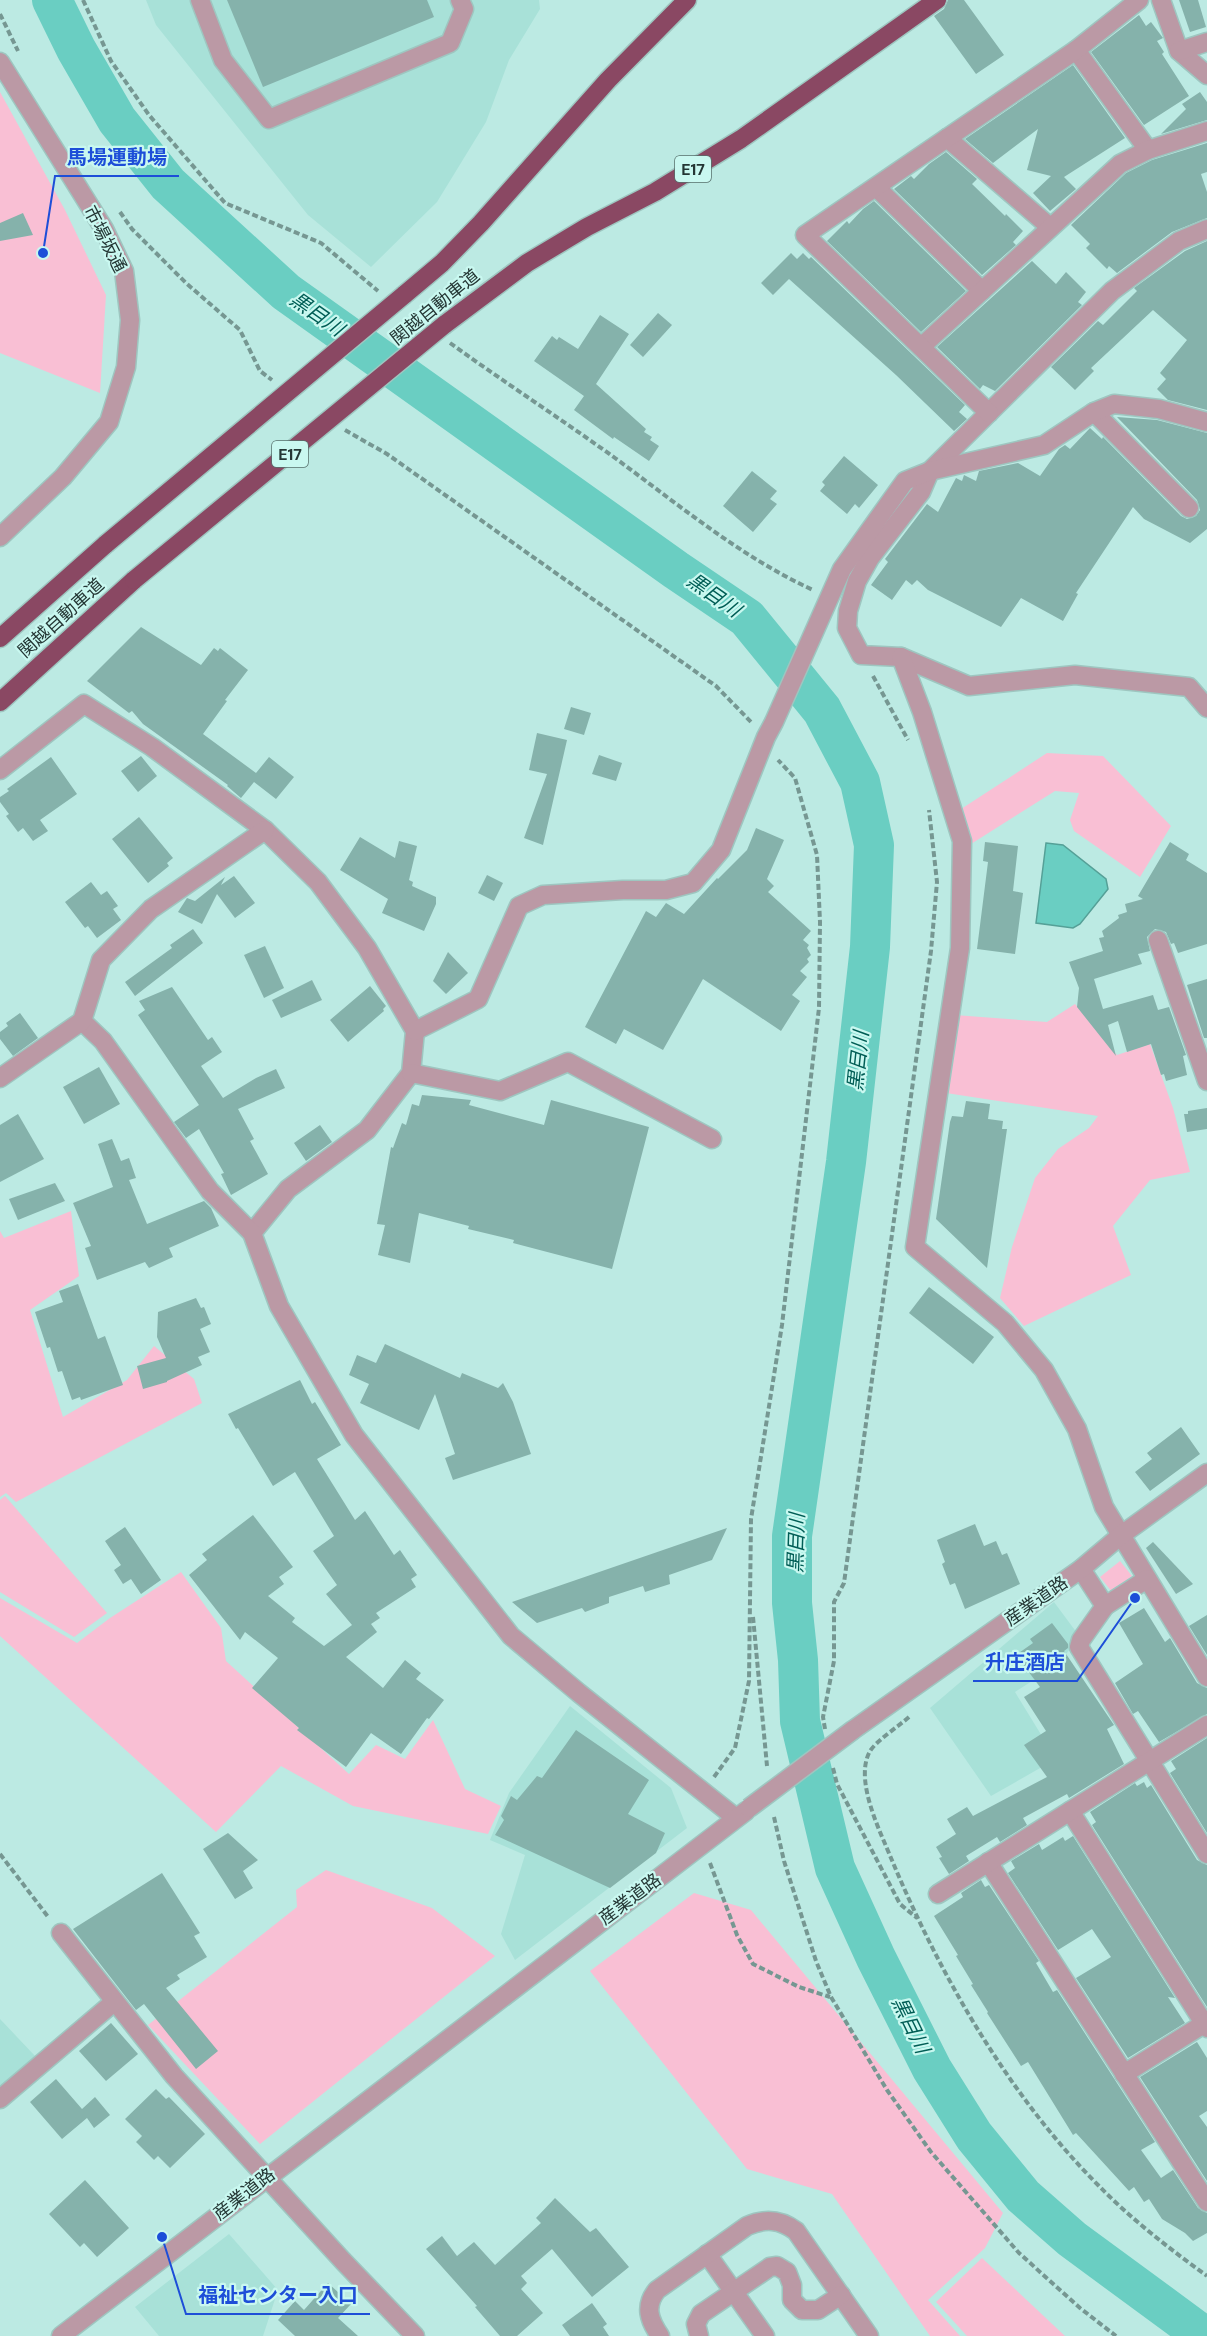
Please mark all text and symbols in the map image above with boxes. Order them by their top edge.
callout: 馬場運動場 [55,138,179,176]
text: 馬場運動場 [67,144,167,170]
road number: E17 [675,156,711,182]
street label: 市場坂通 [78,201,132,277]
street label: 関越自動車道 [385,264,485,350]
water label: 黒目川 [285,286,351,343]
road number: E17 [272,441,308,467]
water label: 黒目川 [682,567,748,624]
street label: 関越自動車道 [13,573,109,663]
water label: 黒目川 [842,1028,874,1092]
water label: 黒目川 [782,1511,810,1573]
street label: 産業道路 [1000,1571,1072,1631]
callout: 升庄酒店 [973,1643,1077,1681]
text: 升庄酒店 [985,1649,1065,1675]
street label: 産業道路 [594,1868,666,1930]
water label: 黒目川 [886,1992,937,2059]
street label: 産業道路 [208,2162,280,2226]
callout: 福祉センター入口 [186,2276,370,2314]
text: 福祉センター入口 [198,2282,358,2308]

